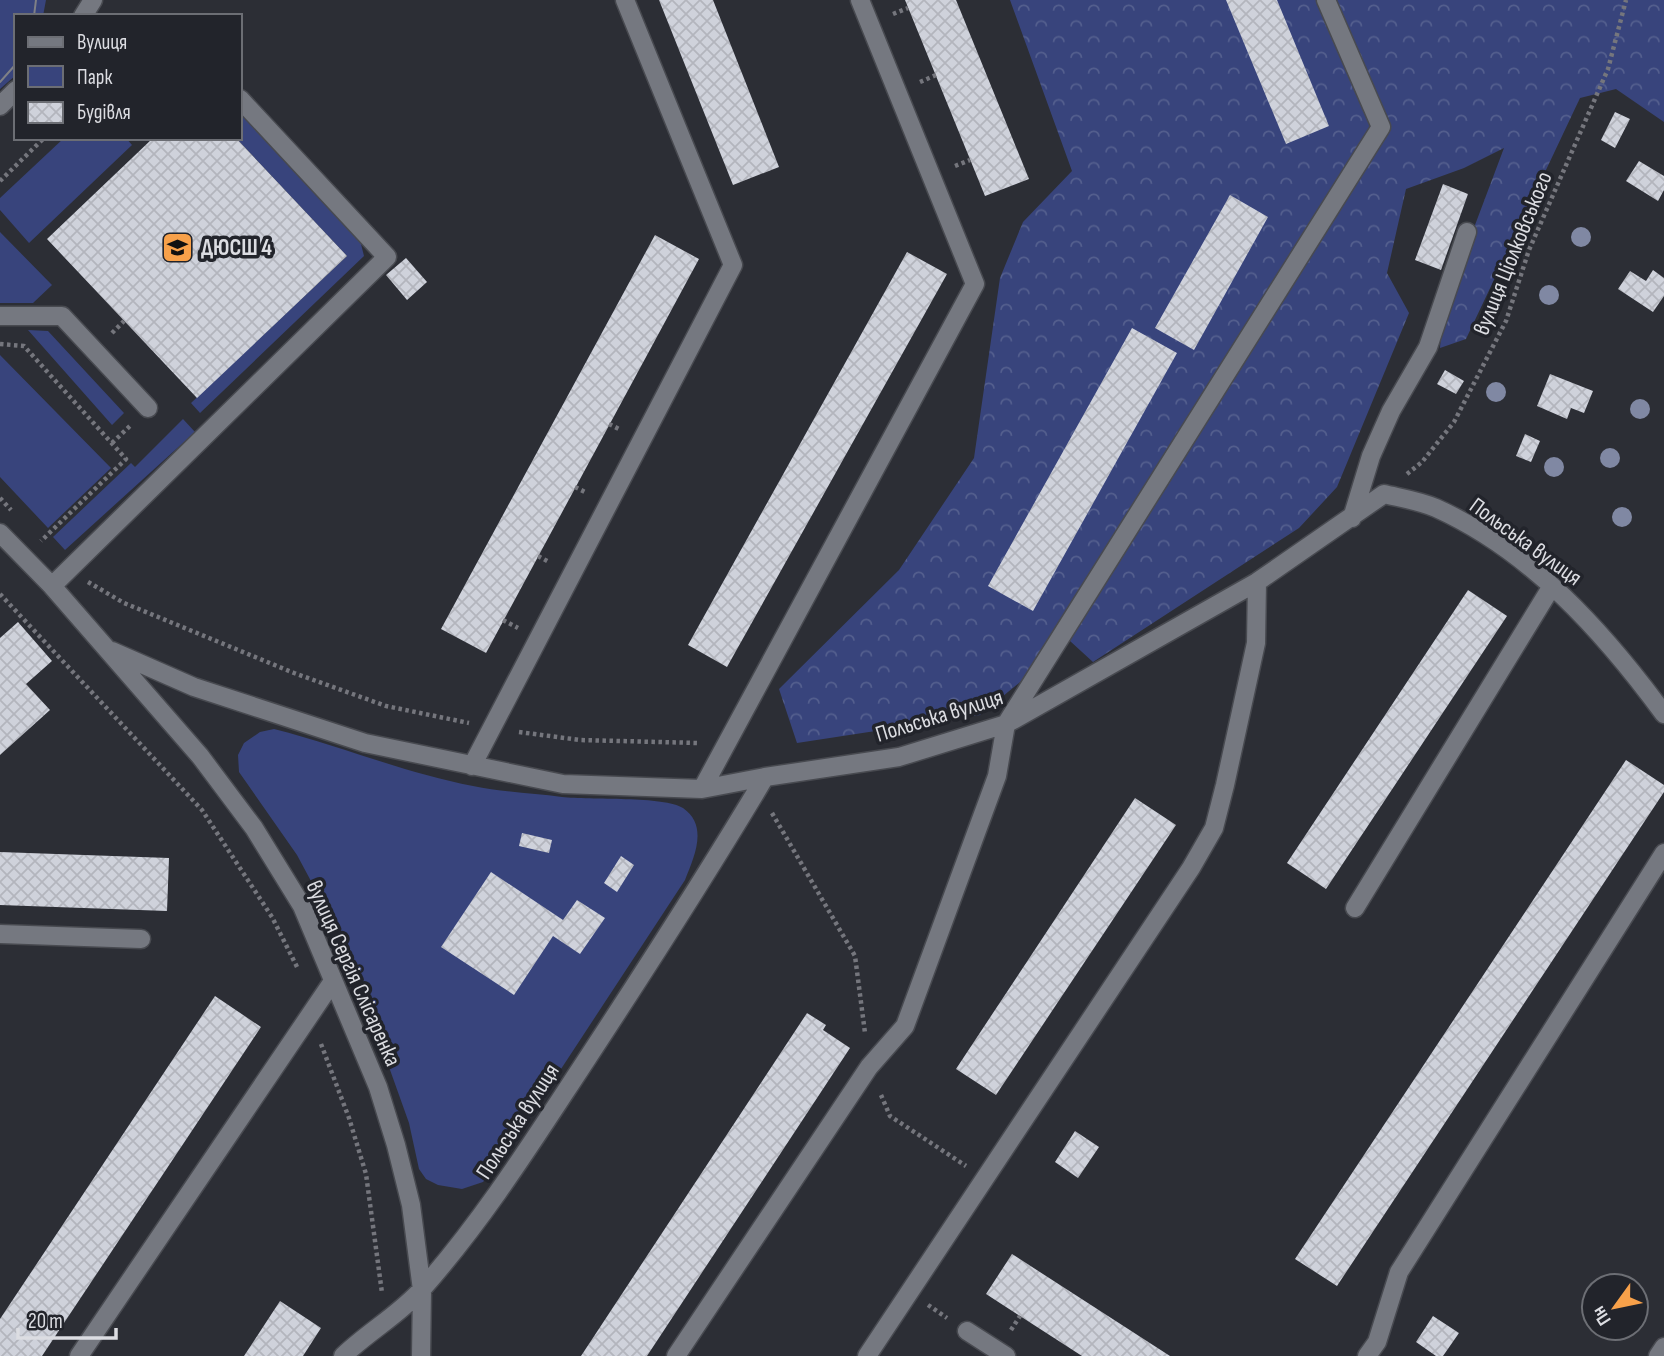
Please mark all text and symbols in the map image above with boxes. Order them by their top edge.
legend [14,14,242,140]
text: Вулиця [77,30,127,55]
text: Парк [77,65,112,90]
text: Будівля [77,100,131,125]
street label: вулиця Ціолковського [1467,168,1558,339]
school or university icon: ДЮСШ 4 [161,230,195,264]
place label: ДЮСШ 4 [201,234,272,262]
street label: Польська вулиця [1464,492,1587,592]
street label: Польська вулиця [872,683,1006,749]
street label: вулиця Сергія Слісаренка [300,876,407,1071]
street label: Польська вулиця [470,1059,566,1185]
north arrow [1580,1272,1650,1342]
scale bar [18,1296,116,1340]
text: Пн [1587,1301,1617,1329]
text: 20 m [28,1309,63,1334]

